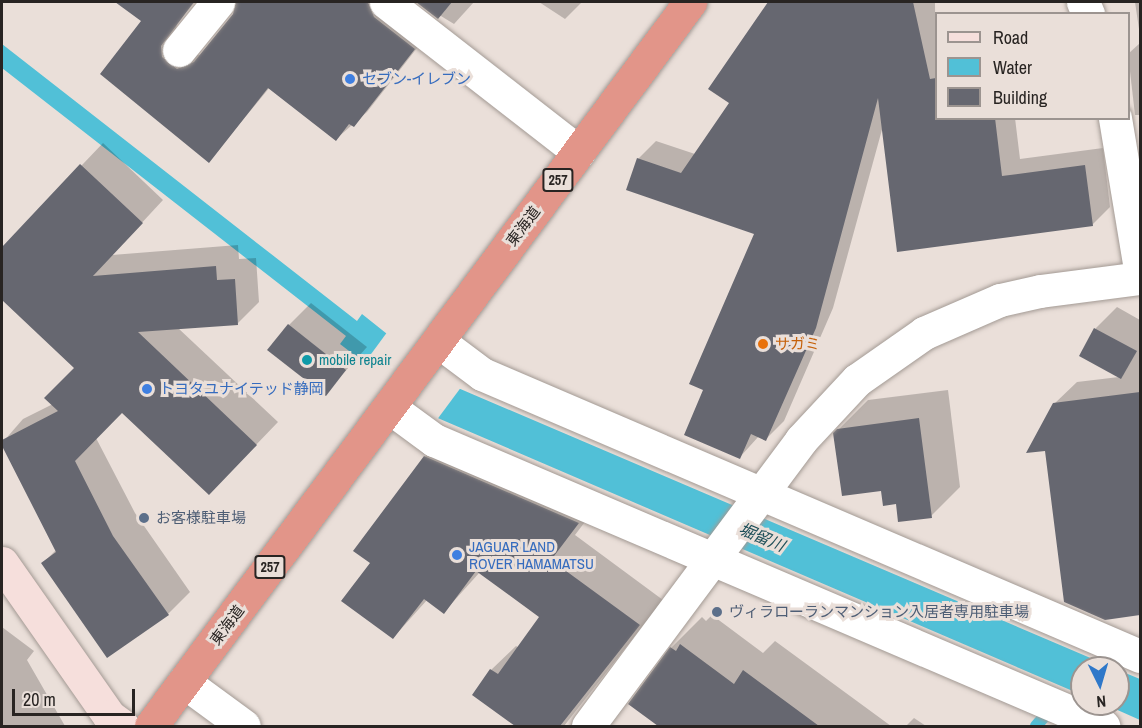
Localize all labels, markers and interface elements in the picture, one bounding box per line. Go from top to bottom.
legend [935,12,1130,120]
text: Road [993,25,1028,50]
text: Water [993,55,1032,80]
place label: セブン-イレブン [362,70,471,88]
marker: セブン-イレブン [343,72,357,86]
text: Building [993,85,1047,110]
road number: 257 [542,169,574,191]
street label: 東海道 [502,203,544,249]
place label: サガミ [775,335,820,353]
marker: サガミ [756,337,770,351]
place label: mobile repair [319,351,391,369]
marker: mobile repair [300,353,314,367]
place label: トヨタユナイテッド静岡 [159,380,324,398]
marker: トヨタユナイテッド静岡 [140,382,154,396]
place label: お客様駐車場 [156,509,246,527]
marker: お客様駐車場 [137,511,151,525]
water label: 堀留川 [736,519,788,555]
place label: JAGUAR LAND ROVER HAMAMATSU [469,537,594,572]
marker: JAGUAR LAND ROVER HAMAMATSU [450,548,464,562]
road number: 257 [254,556,286,578]
street label: 東海道 [206,602,248,648]
place label: ヴィラローランマンション入居者専用駐車場 [729,603,1029,621]
marker: ヴィラローランマンション入居者専用駐車場 [710,605,724,619]
north arrow [1070,656,1130,716]
scale bar [15,677,138,715]
text: 20 m [23,687,56,712]
text: N [1096,691,1107,713]

